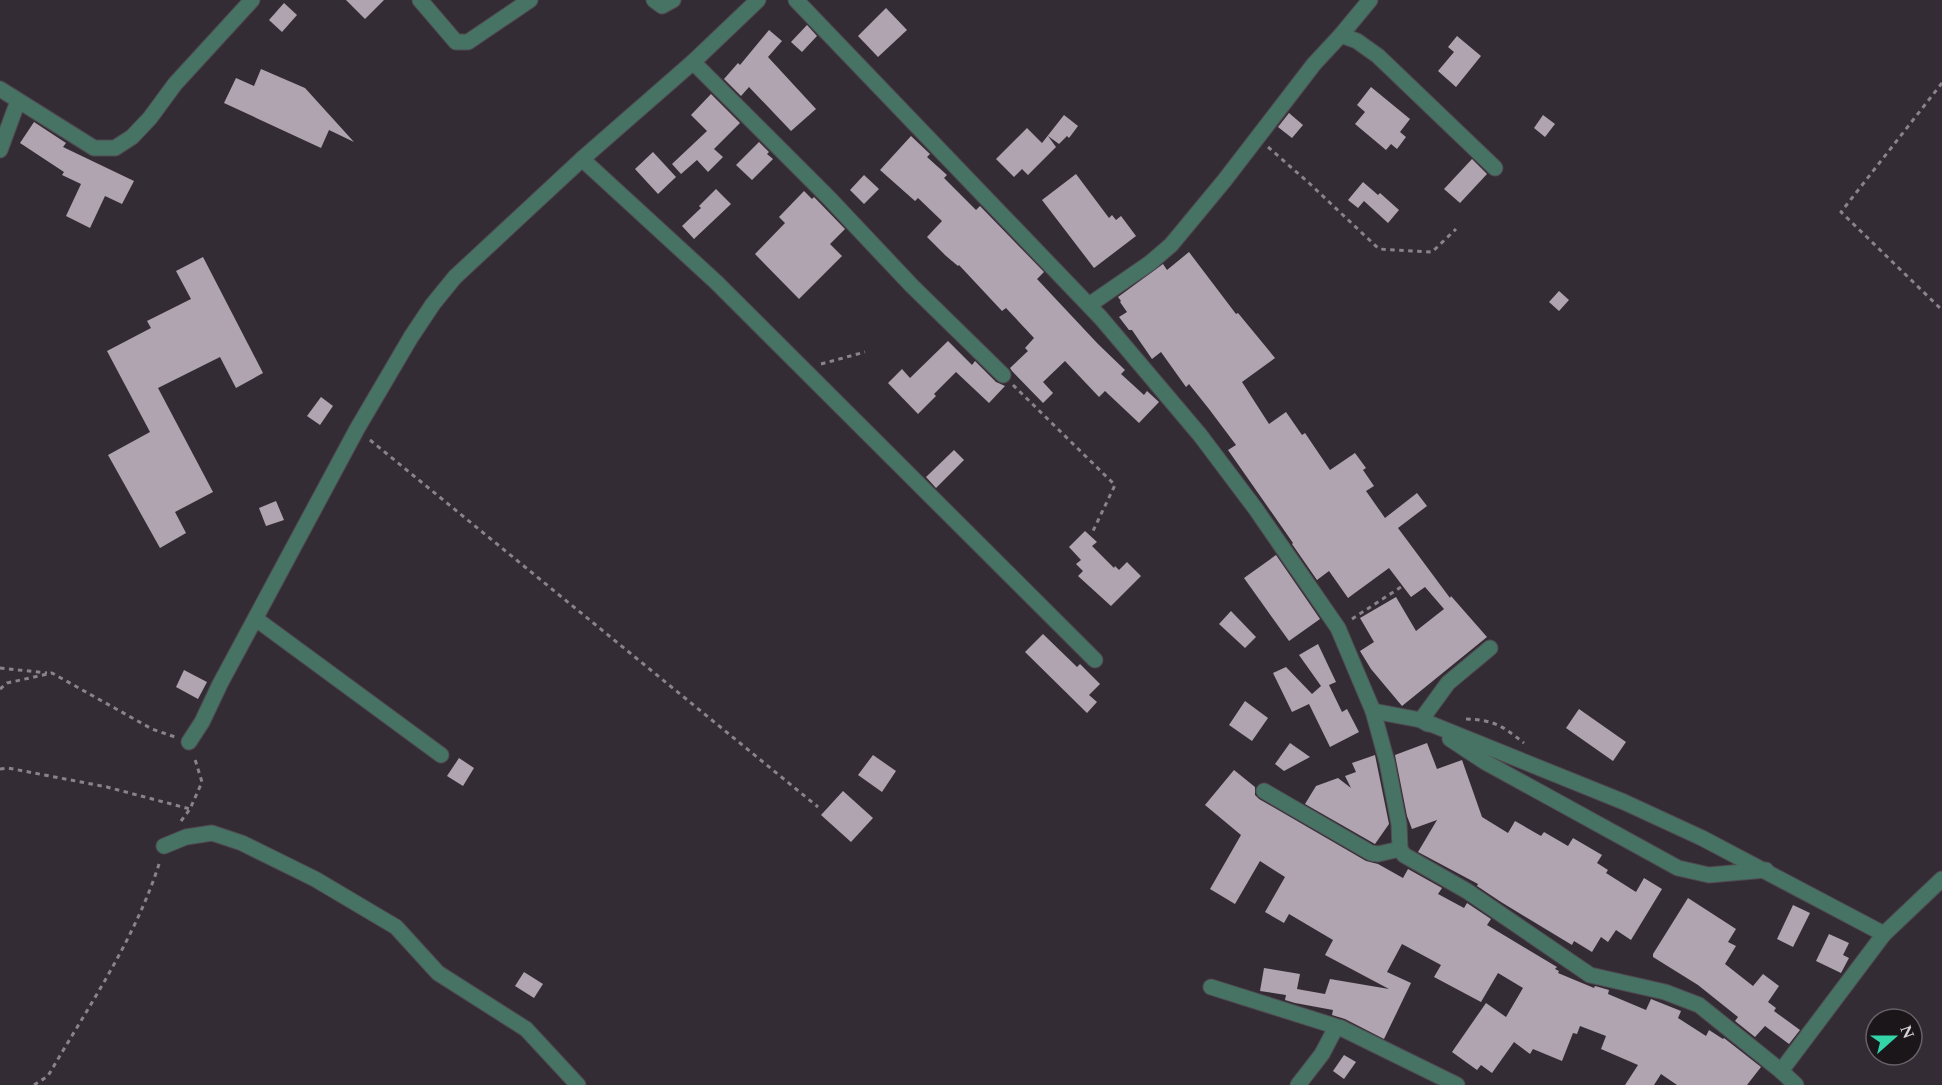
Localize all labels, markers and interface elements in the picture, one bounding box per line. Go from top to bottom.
north arrow [1864,1007,1924,1067]
text: N [1894,1022,1921,1042]

